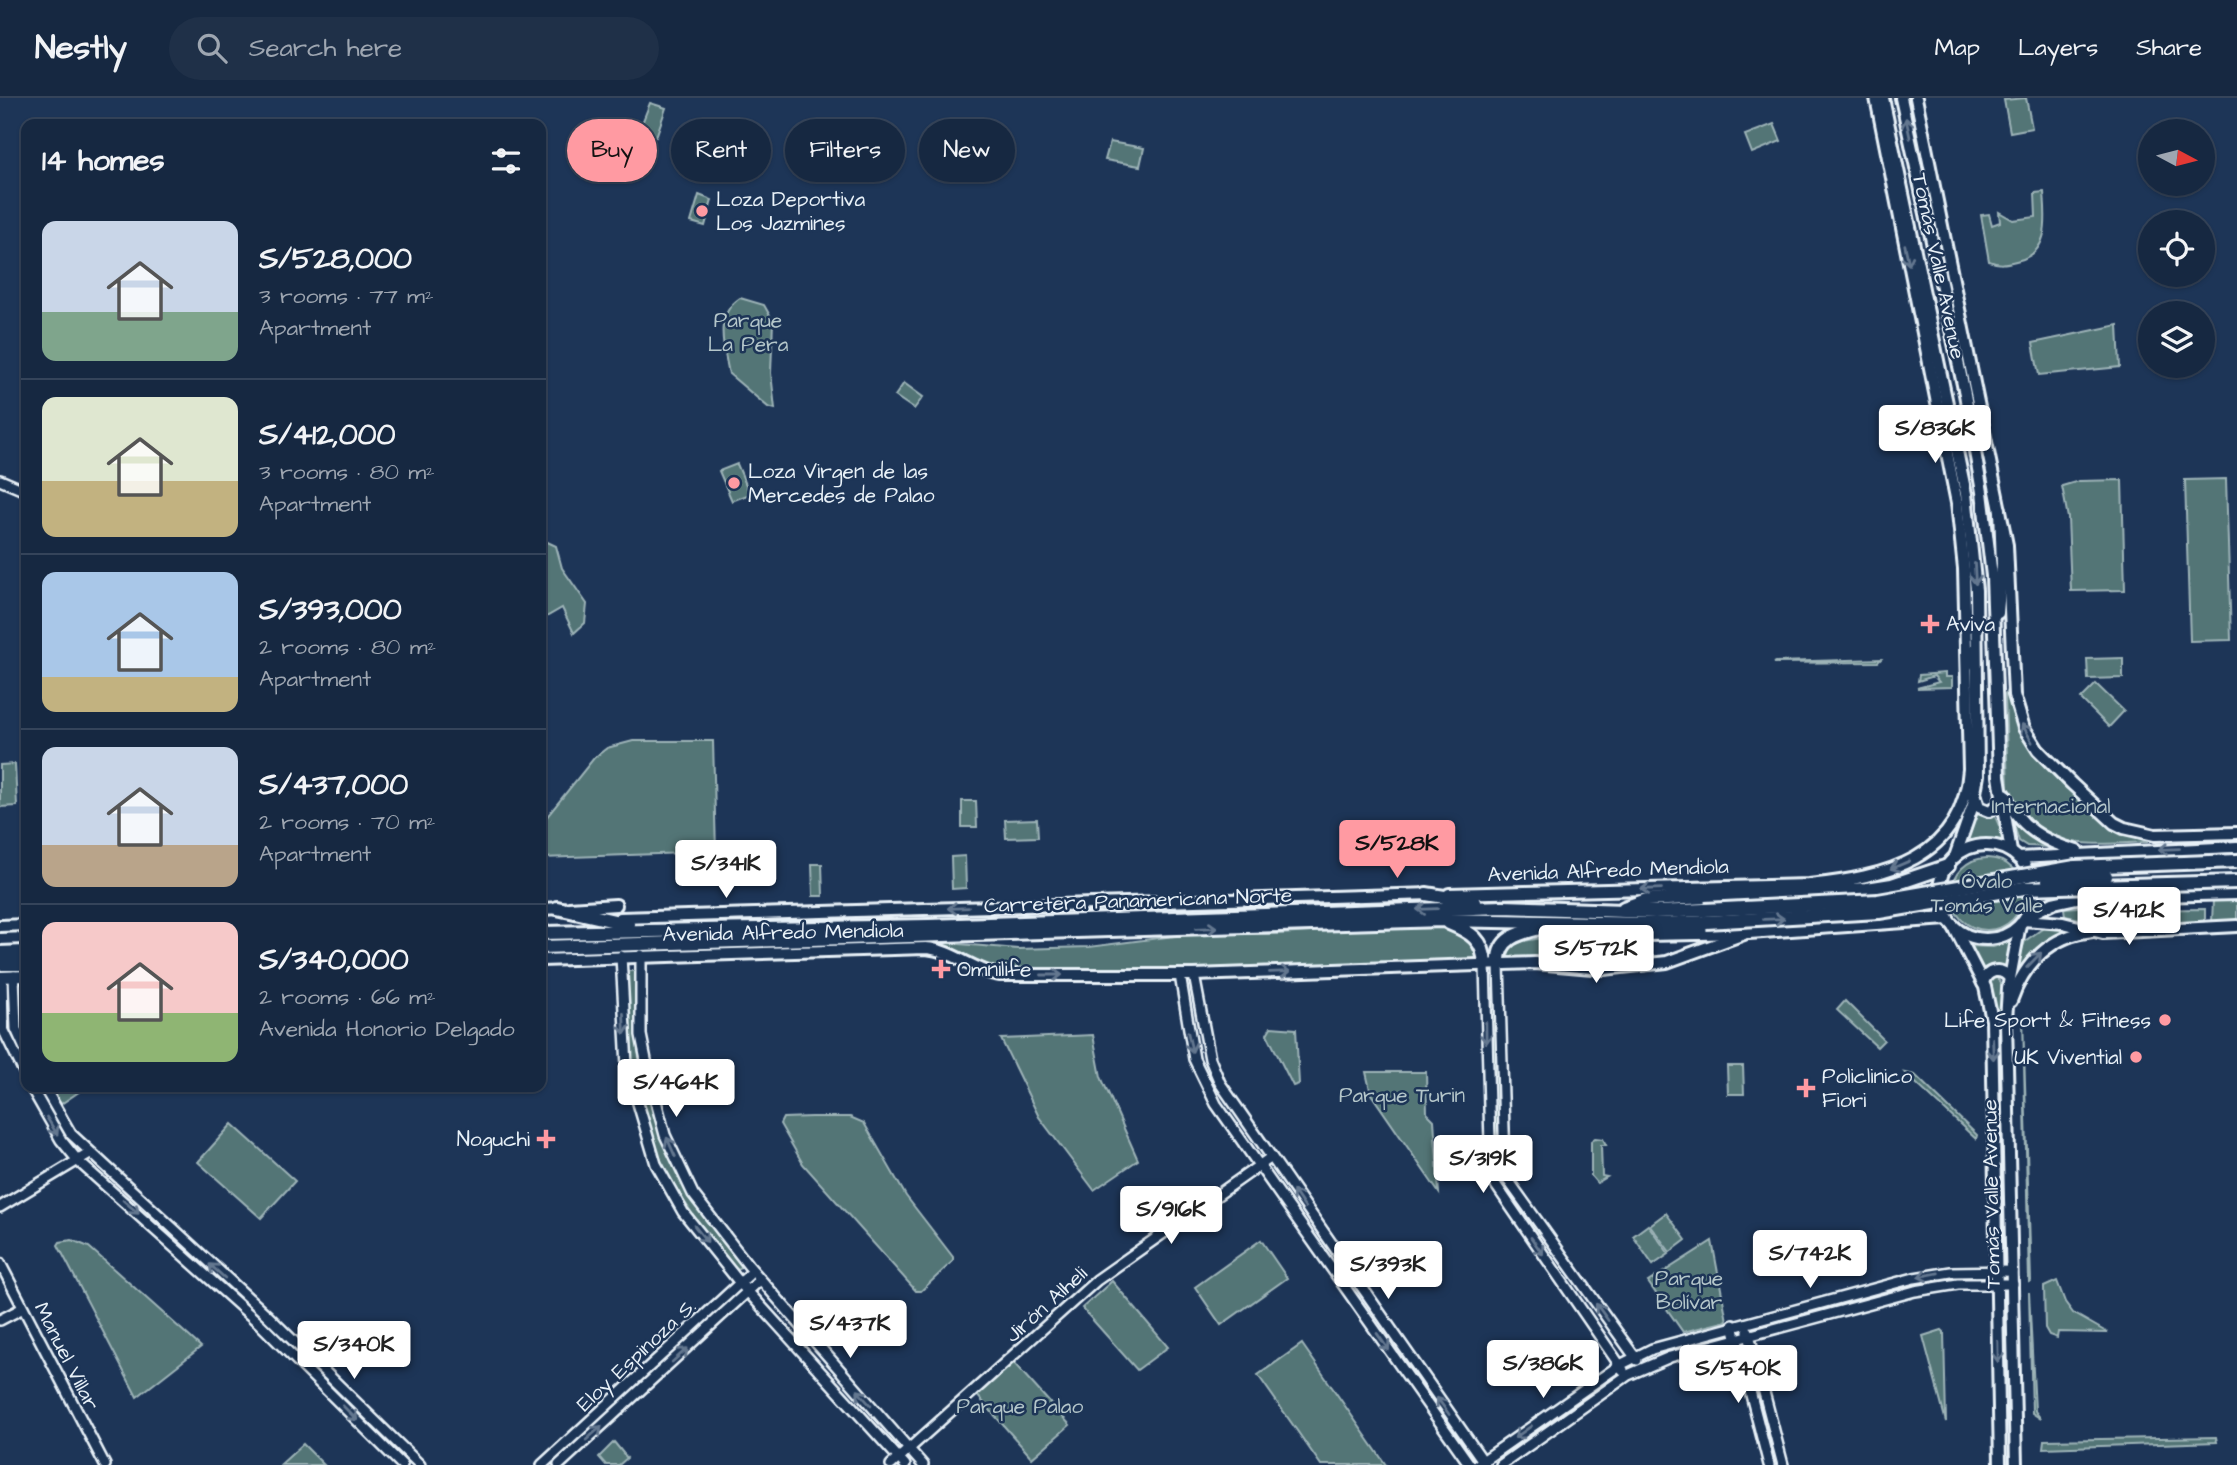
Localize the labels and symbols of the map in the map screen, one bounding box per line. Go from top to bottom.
one-way arrow [1901,117,1914,140]
north arrow [2138,119,2216,196]
street label: Tomás Valle Avenue [1905,170,1972,362]
place label: Loza Deportiva Los Jazmines [716,185,865,238]
marker: Loza Deportiva Los Jazmines [694,203,710,219]
one-way arrow [1900,243,1914,266]
park label: Parque La Pera [708,306,789,359]
pin: S/836K [1878,406,1992,465]
place label: Loza Virgen de las Mercedes de Palao [748,457,935,510]
marker: Loza Virgen de las Mercedes de Palao [726,475,742,491]
one-way arrow [1968,562,1981,585]
place label: Aviva [1946,610,1995,639]
marker: Aviva [1920,614,1940,634]
one-way arrow [2020,723,2034,744]
park label: Internacional [1991,792,2111,821]
pin: S/528K [1340,820,1454,880]
pin: S/341K [669,840,783,900]
one-way arrow [2158,843,2181,856]
street label: Avenida Alfredo Mendiola [1487,852,1729,889]
one-way arrow [1890,859,1911,872]
park label: Óvalo Tomás Valle [1931,867,2043,920]
street label: Carretera Panamericana Norte [983,881,1293,920]
one-way arrow [1640,883,1663,896]
pin: S/412K [2072,888,2186,947]
one-way arrow [947,901,970,915]
one-way arrow [1416,902,1439,916]
one-way arrow [1762,912,1785,925]
street label: Avenida Alfredo Mendiola [662,916,904,949]
one-way arrow [1195,922,1218,935]
pin: S/572K [1539,926,1653,985]
one-way arrow [2026,952,2043,969]
place label: Omnilife [957,955,1031,984]
marker: Omnilife [931,959,951,979]
one-way arrow [1268,965,1291,979]
one-way arrow [1041,968,1064,982]
place label: Life Sport & Fitness [1944,1006,2151,1036]
one-way arrow [618,1012,631,1035]
marker: Life Sport & Fitness [2157,1012,2173,1028]
one-way arrow [1479,1021,1493,1044]
one-way arrow [1184,1030,1197,1053]
one-way arrow [1986,1037,1999,1060]
place label: UK Vivential [2014,1043,2122,1072]
marker: UK Vivential [2128,1049,2144,1065]
pin: S/464K [619,1060,733,1119]
place label: Policlinico Fiori [1822,1062,1912,1115]
marker: Policlinico Fiori [1796,1078,1816,1098]
park label: Parque Turin [1339,1081,1465,1110]
street label: Tomás Valle Avenue [1975,1099,2008,1289]
one-way arrow [46,1116,60,1136]
place label: Noguchi [457,1125,530,1156]
marker: Noguchi [536,1129,556,1149]
pin: S/319K [1426,1136,1540,1195]
one-way arrow [664,1137,677,1158]
pin: S/916K [1114,1186,1228,1246]
one-way arrow [1291,1190,1306,1209]
one-way arrow [121,1199,139,1215]
one-way arrow [693,1225,708,1243]
pin: S/742K [1753,1230,1867,1290]
one-way arrow [1530,1236,1544,1255]
pin: S/393K [1331,1242,1445,1301]
street label: Jirón Alheli [999,1260,1094,1349]
one-way arrow [208,1263,226,1279]
park label: Parque Bolívar [1655,1264,1723,1317]
one-way arrow [1917,1269,1940,1283]
street label: Eloy Espinoza S. [570,1292,704,1420]
street label: Manuel Villar [27,1297,106,1416]
pin: S/437K [793,1300,907,1360]
one-way arrow [1595,1303,1610,1322]
pin: S/340K [297,1322,411,1381]
one-way arrow [1376,1332,1390,1351]
pin: S/386K [1486,1340,1600,1400]
one-way arrow [1991,1340,2005,1363]
one-way arrow [671,1346,688,1363]
pin: S/540K [1681,1346,1795,1405]
one-way arrow [856,1389,872,1407]
park label: Parque Palao [957,1392,1084,1421]
one-way arrow [1436,1397,1450,1416]
one-way arrow [341,1404,358,1421]
one-way arrow [1514,1424,1533,1439]
one-way arrow [585,1425,603,1441]

